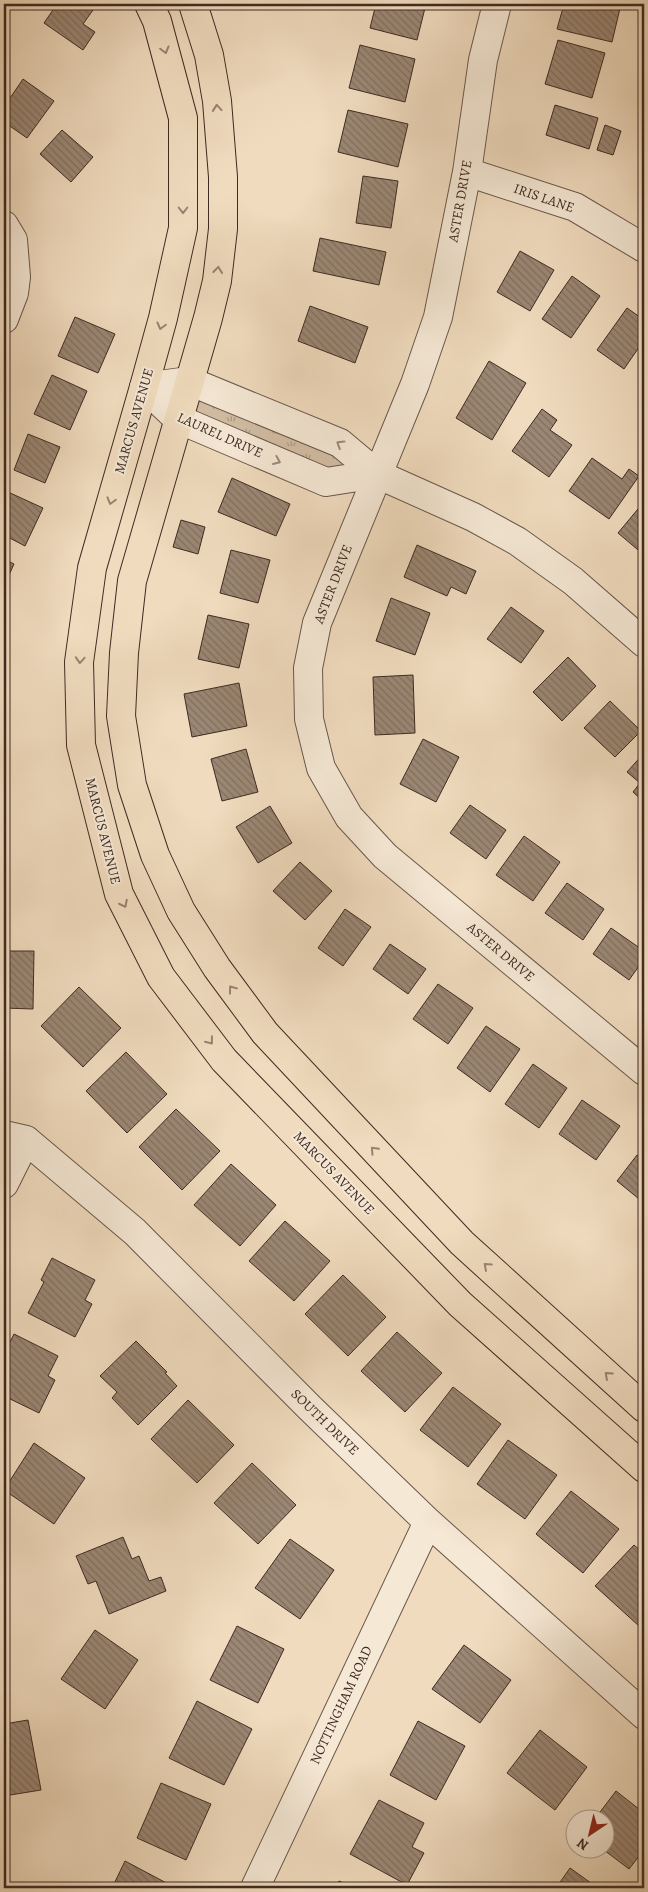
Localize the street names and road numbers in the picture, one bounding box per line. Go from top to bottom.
street label: ASTER DRIVE [443,158,477,245]
street label: IRIS LANE [511,179,577,217]
street label: MARCUS AVENUE [110,366,158,476]
street label: LAUREL DRIVE [174,408,266,462]
street label: ASTER DRIVE [309,542,357,627]
street label: MARCUS AVENUE [81,776,125,886]
street label: ASTER DRIVE [462,917,539,986]
street label: MARCUS AVENUE [289,1127,379,1219]
street label: SOUTH DRIVE [287,1385,363,1459]
street label: NOTTINGHAM ROAD [305,1643,377,1767]

